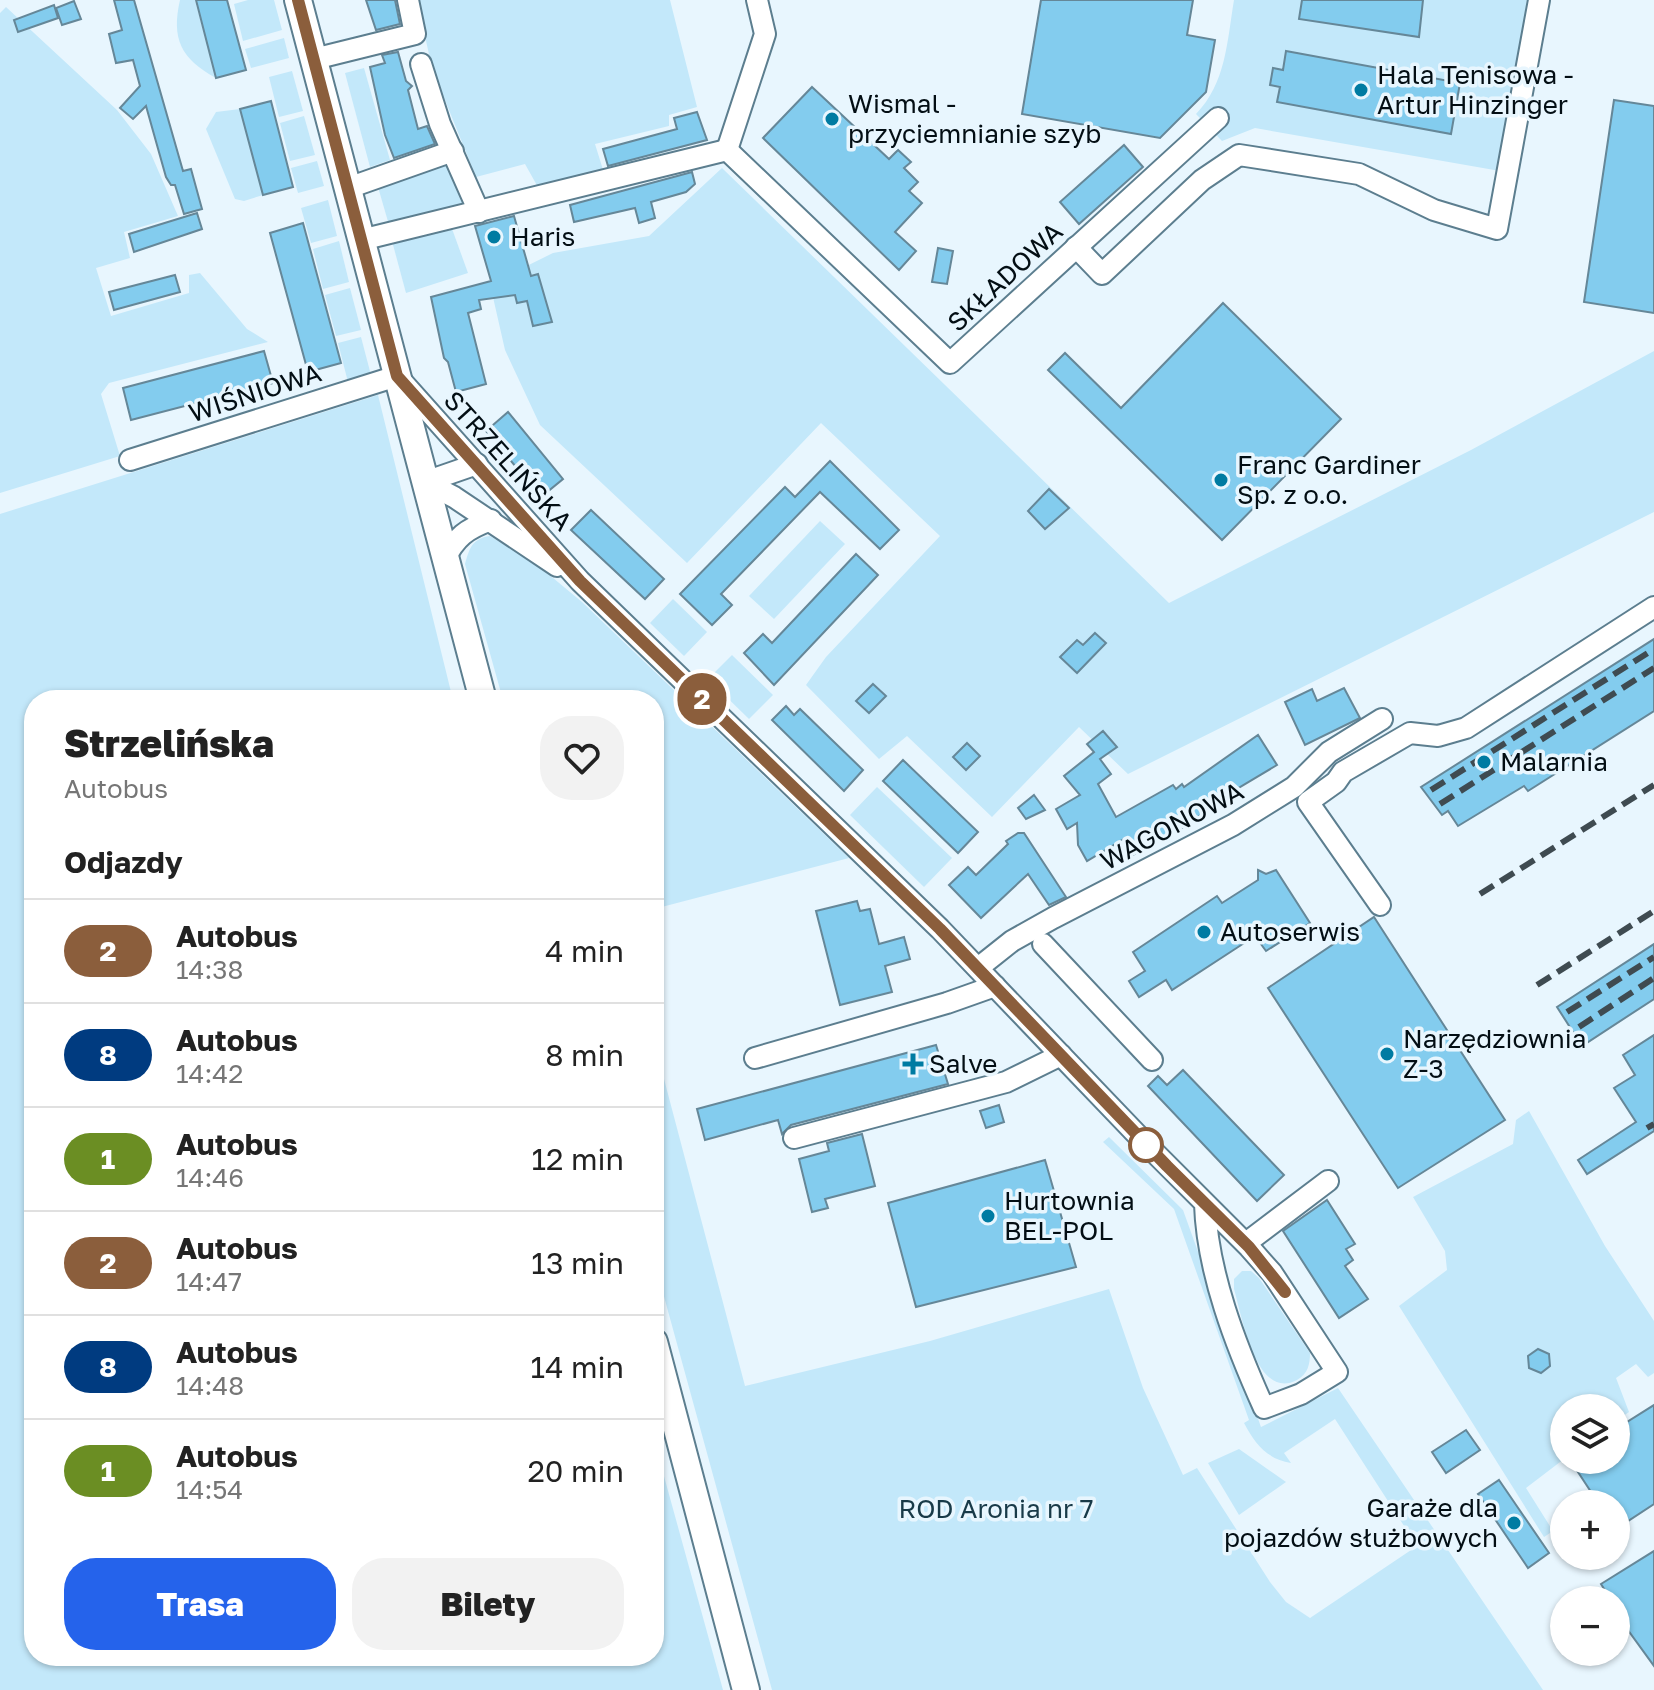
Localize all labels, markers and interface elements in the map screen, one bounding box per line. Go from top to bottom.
place label: Hala Tenisowa - Artur Hinzinger [1377,59,1574,120]
marker: Hala Tenisowa - Artur Hinzinger [1352,81,1370,99]
place label: Wismal - przyciemnianie szyb [848,88,1101,149]
marker: Wismal - przyciemnianie szyb [823,110,841,128]
street label: SKŁADOWA [941,216,1068,338]
place label: Haris [510,221,575,252]
marker: Haris [485,228,503,246]
street label: WIŚNIOWA [185,357,325,429]
street label: STRZELIŃSKA [438,385,579,537]
place label: Franc Gardiner Sp. z o.o. [1237,449,1421,510]
marker: Franc Gardiner Sp. z o.o. [1212,471,1230,489]
line badge: 2 [676,673,728,725]
text: 2 [693,682,711,715]
button: heart [540,716,624,800]
text: Strzelińska [64,720,274,765]
place label: Malarnia [1500,746,1608,777]
marker: Malarnia [1475,753,1493,771]
text: Autobus [64,773,168,804]
street label: WAGONOWA [1095,775,1249,876]
text: Odjazdy [64,844,183,880]
place label: Autoserwis [1220,916,1360,947]
text: Autobus [176,918,298,954]
marker: Autoserwis [1195,923,1213,941]
text: 4 min [545,933,624,969]
text: 2 [99,934,117,967]
text: 14:38 [176,954,243,985]
text: Autobus [176,1022,298,1058]
place label: Narzędziownia Z-3 [1403,1023,1586,1084]
text: 8 min [545,1037,624,1073]
text: 8 [99,1038,117,1071]
marker: Narzędziownia Z-3 [1378,1045,1396,1063]
place label: Salve [929,1048,997,1079]
marker: Salve [904,1055,922,1073]
text: 14:42 [176,1058,243,1089]
text: Autobus [176,1126,298,1162]
unlabelled marker [1129,1128,1163,1162]
text: 12 min [532,1141,624,1177]
text: 1 [101,1142,115,1175]
text: 14:46 [176,1162,244,1193]
place label: Hurtownia BEL-POL [1004,1185,1135,1246]
marker: Hurtownia BEL-POL [979,1207,997,1225]
text: Autobus [176,1230,298,1266]
text: 13 min [531,1245,624,1281]
text: 2 [99,1246,117,1279]
text: 14:47 [176,1266,242,1297]
text: Autobus [176,1334,298,1370]
text: 14 min [531,1349,624,1385]
text: 8 [99,1350,117,1383]
text: 14:48 [176,1370,244,1401]
map controls [1550,1394,1630,1666]
button: layers [1550,1394,1630,1474]
text: Autobus [176,1438,298,1474]
text: 20 min [527,1453,624,1489]
text: 1 [101,1454,115,1487]
text: 14:54 [176,1474,243,1505]
button: + [1550,1490,1630,1570]
place label: Garaże dla pojazdów służbowych [1224,1492,1498,1553]
park label: ROD Aronia nr 7 [898,1493,1094,1524]
marker: Garaże dla pojazdów służbowych [1505,1514,1523,1532]
button: Trasa [64,1558,336,1650]
button: Bilety [352,1558,624,1650]
button: − [1550,1586,1630,1666]

